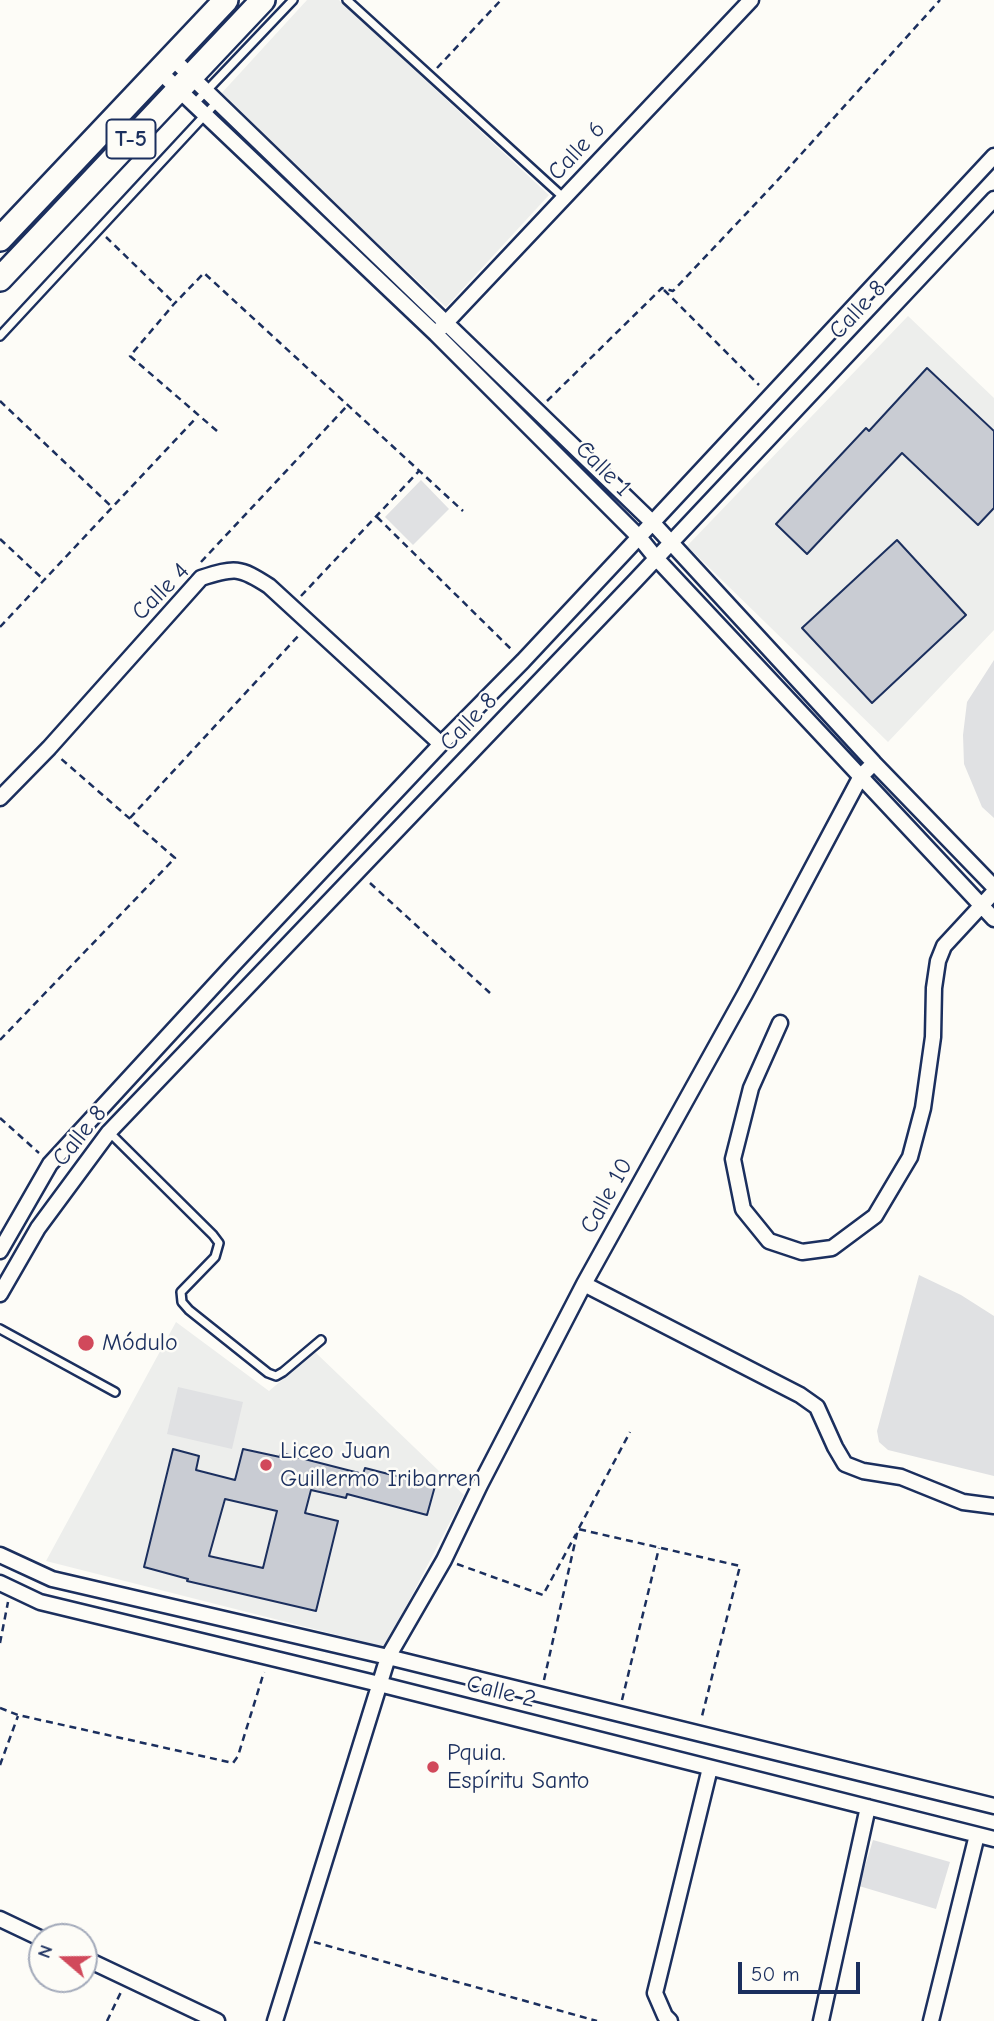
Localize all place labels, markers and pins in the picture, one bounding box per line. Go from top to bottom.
place label: Módulo [102,1329,178,1357]
marker: Módulo [76,1333,96,1353]
place label: Liceo Juan Guillermo Iribarren [280,1437,481,1493]
marker: Liceo Juan Guillermo Iribarren [258,1457,274,1473]
place label: Pquia. Espíritu Santo [447,1739,590,1795]
marker: Pquia. Espíritu Santo [425,1759,441,1775]

